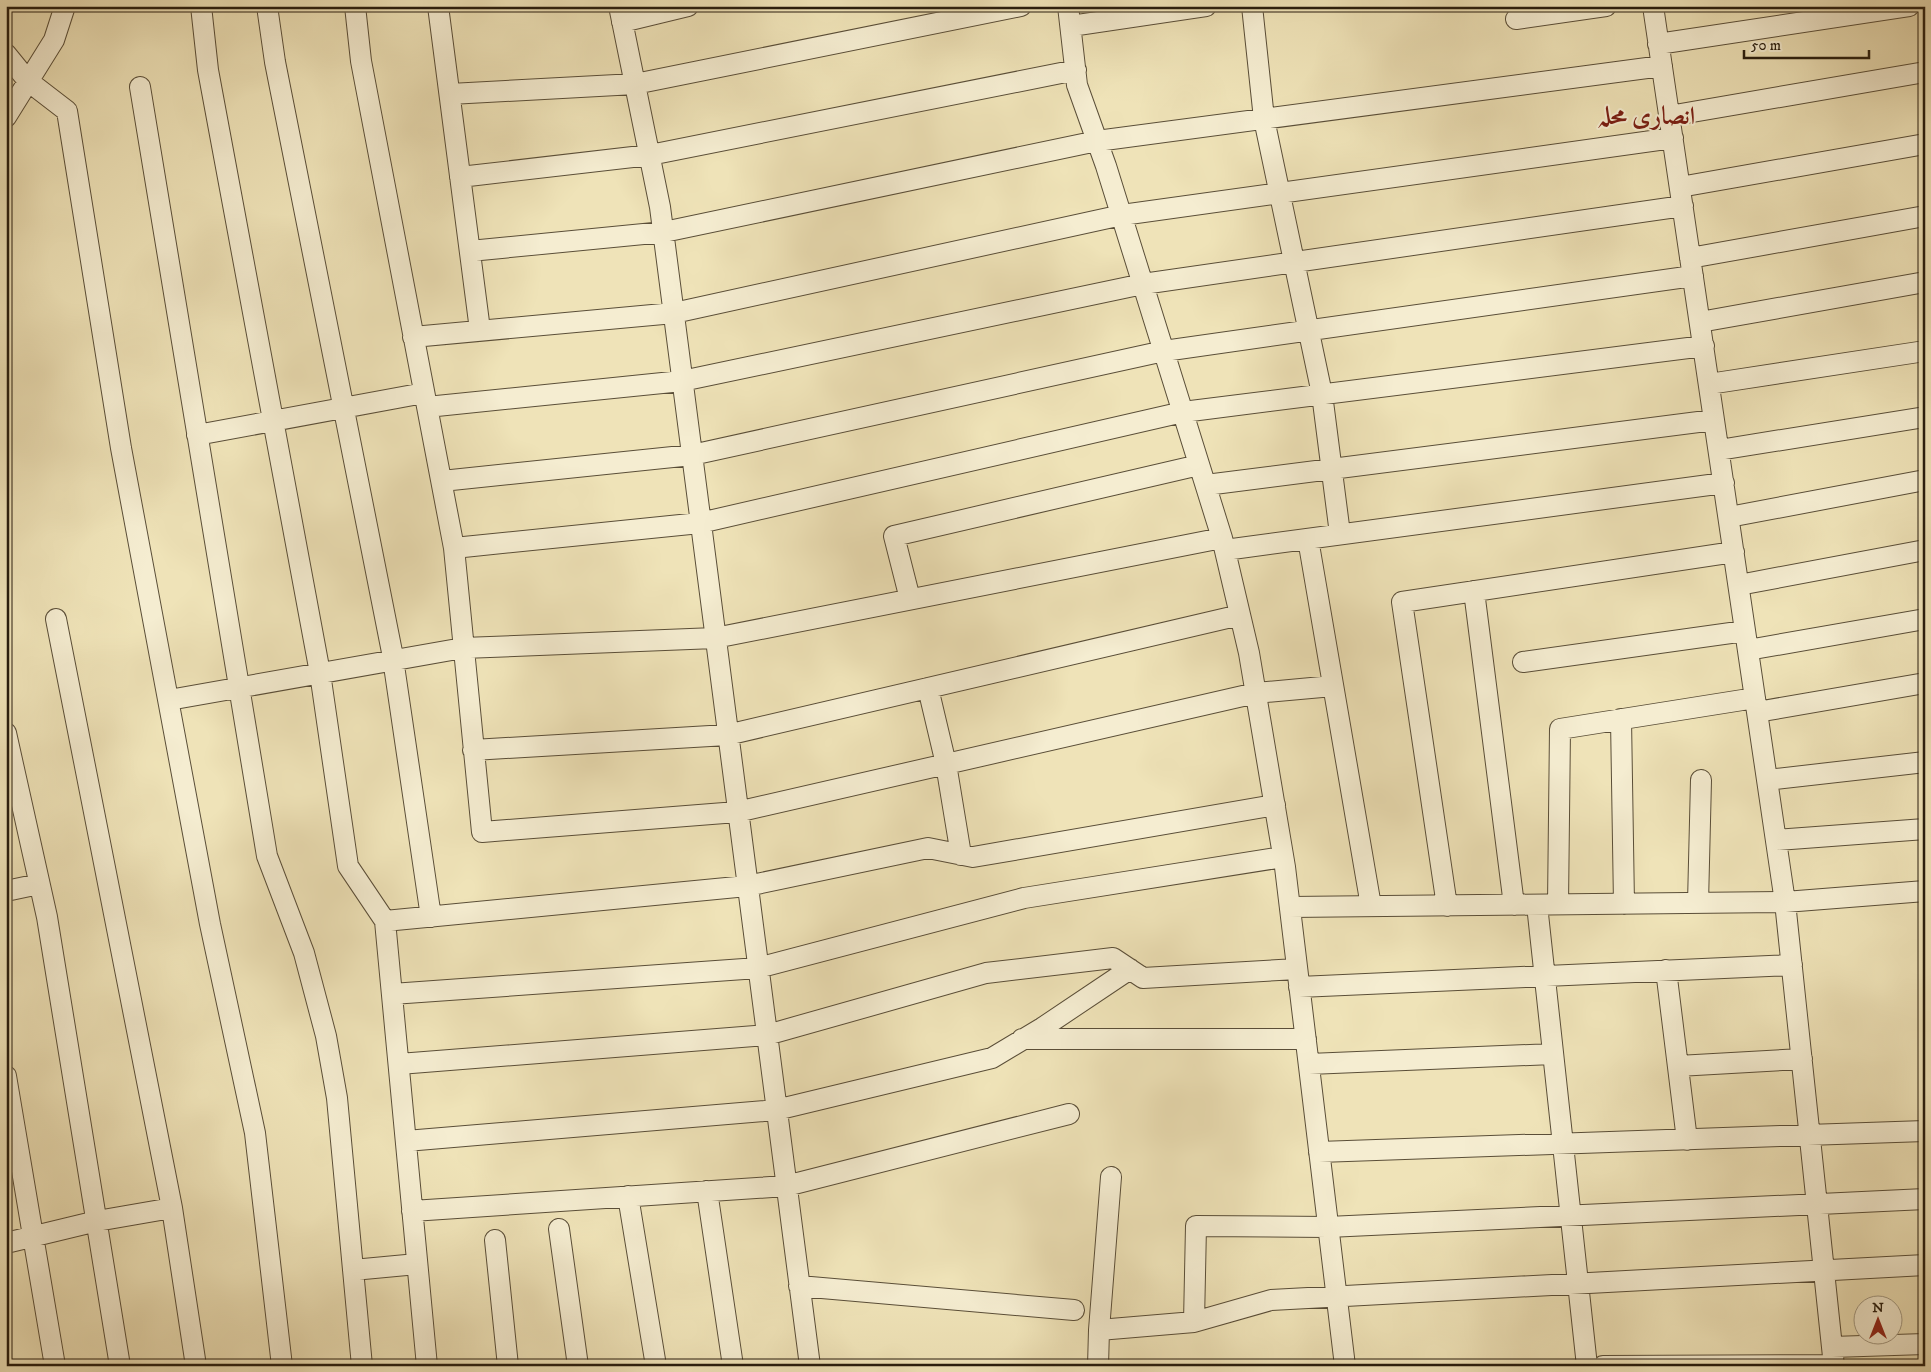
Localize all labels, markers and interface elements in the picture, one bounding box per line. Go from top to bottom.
scale bar [1744,28,1868,60]
text: 50 m [1751,36,1781,55]
district label: انصاری محلہ [1597,101,1695,132]
north arrow [1854,1294,1904,1344]
text: N [1872,1299,1884,1317]

